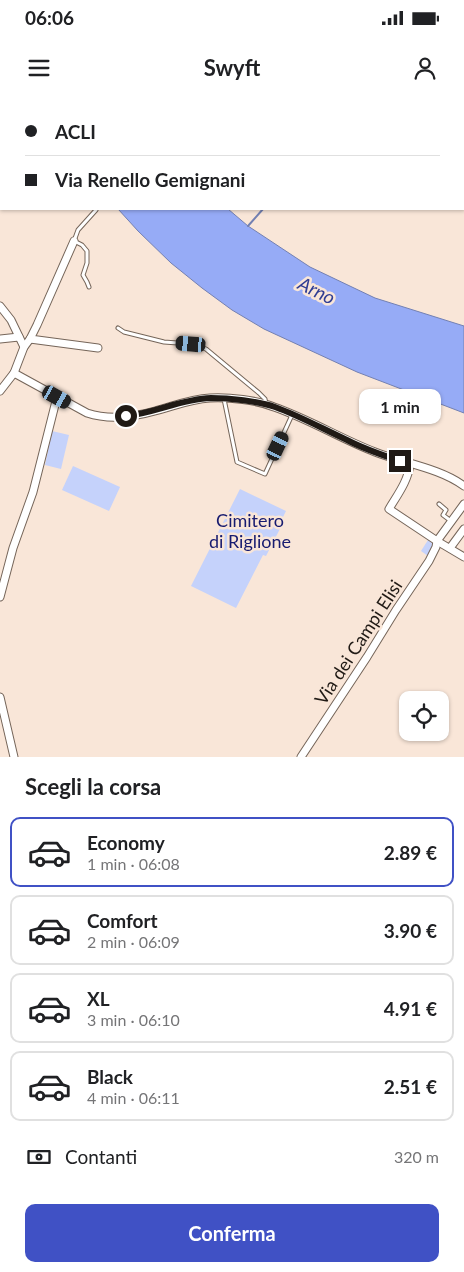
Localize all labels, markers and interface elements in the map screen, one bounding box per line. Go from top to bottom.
text: 06:06 [25,6,74,29]
icon: menu [25,54,53,82]
text: Swyft [204,54,260,81]
icon: person [411,54,439,82]
text: ACLI [55,120,96,143]
text: Via Renello Gemignani [55,168,245,191]
water label: Arno [294,271,339,309]
car [175,335,206,353]
car [40,383,73,411]
callout: 1 min [359,388,441,424]
text: 1 min [380,397,420,416]
route start [115,405,137,427]
car [264,429,291,463]
route end [389,450,411,472]
park label: Cimitero di Riglione [209,509,291,552]
street label: Via dei Campi Elisi [309,575,407,709]
map controls [399,691,449,741]
button: locate [399,691,449,741]
text: Scegli la corsa [25,773,161,800]
icon: car [27,830,72,875]
text: Economy [87,831,165,854]
text: 2.89 € [384,841,437,864]
text: 1 min · 06:08 [87,854,180,873]
icon: car [27,908,72,953]
text: Comfort [87,909,158,932]
text: 3.90 € [384,919,437,942]
text: 2 min · 06:09 [87,932,180,951]
icon: car [27,986,72,1031]
text: XL [87,987,110,1010]
text: 4.91 € [384,997,437,1020]
text: 3 min · 06:10 [87,1010,180,1029]
icon: car [27,1064,72,1109]
text: Black [87,1065,133,1088]
text: 2.51 € [384,1075,437,1098]
text: 4 min · 06:11 [87,1088,180,1107]
icon: cash [25,1143,53,1171]
text: Contanti [65,1145,137,1168]
text: 320 m [394,1147,439,1166]
button: Conferma [25,1204,439,1262]

